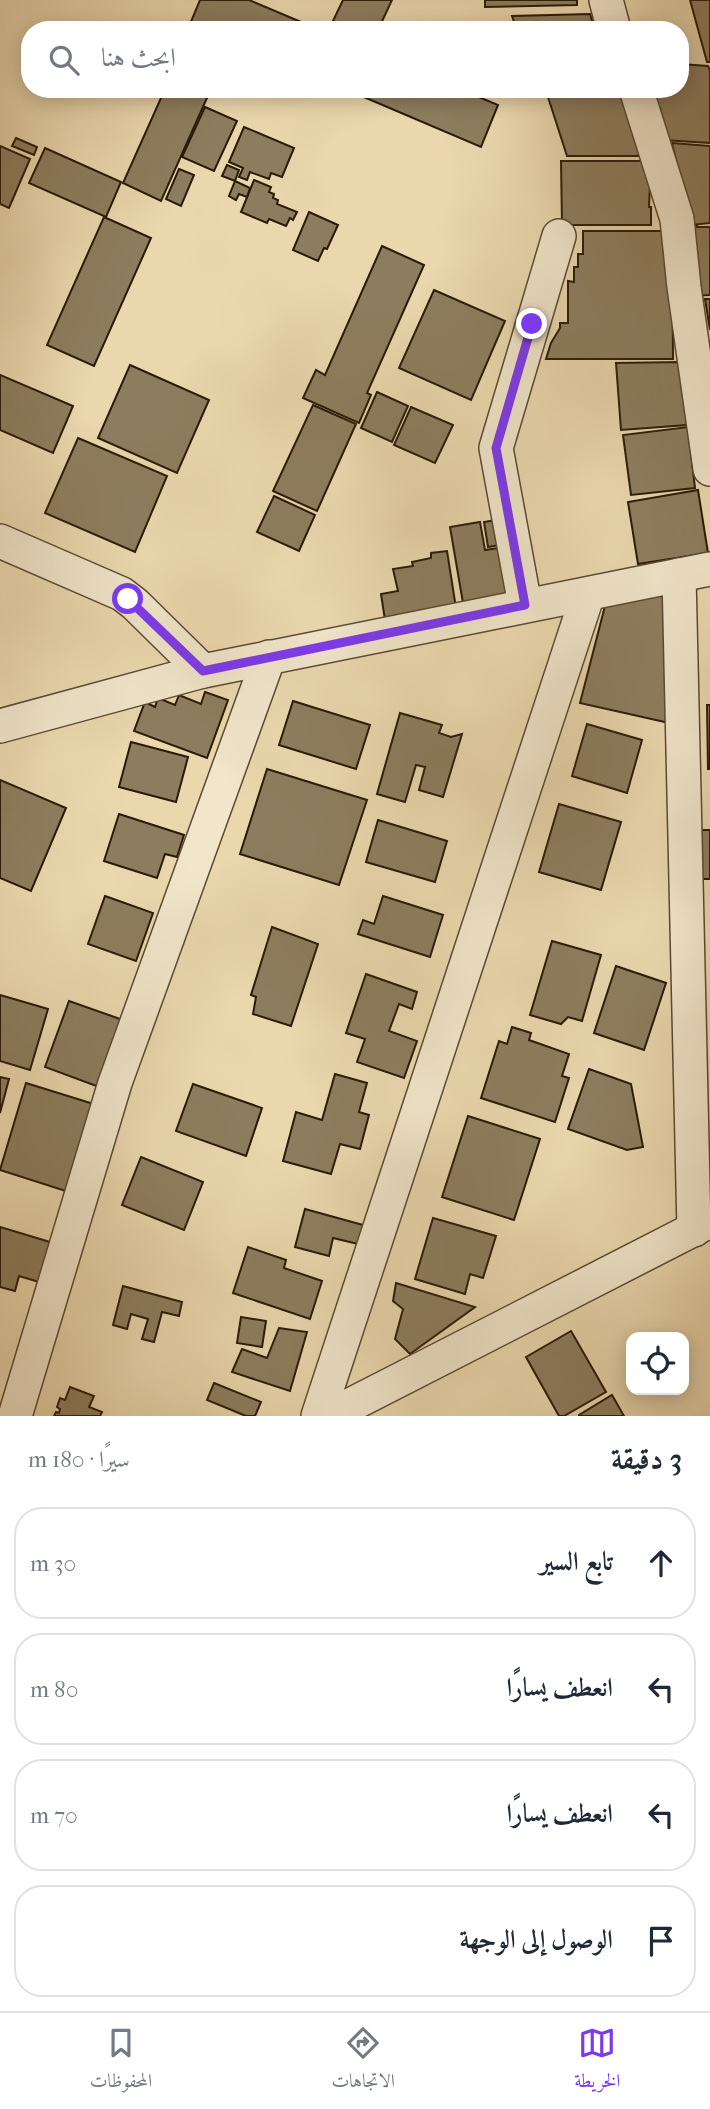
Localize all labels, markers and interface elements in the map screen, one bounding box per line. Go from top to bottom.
search box [21,21,689,98]
icon: search [45,41,83,79]
text: ابحث هنا [101,42,176,73]
route end [516,308,547,339]
route start [112,583,143,614]
map controls [626,1332,689,1395]
button: locate [626,1332,689,1395]
text: 3 دقيقة [611,1442,682,1477]
text: سيرًا · 180 m [28,1446,130,1473]
icon: ahead [642,1544,680,1582]
text: تابع السير [540,1546,613,1577]
text: 30 m [30,1550,76,1577]
icon: left [642,1670,680,1708]
text: انعطف يسارًا [506,1672,613,1703]
text: 80 m [30,1676,78,1703]
icon: left [642,1796,680,1834]
text: انعطف يسارًا [506,1798,613,1829]
text: 70 m [30,1802,78,1829]
icon: arrive [642,1922,680,1960]
text: الوصول إلى الوجهة [459,1924,613,1955]
tab: المحفوظات [90,2024,152,2099]
tab: الاتجاهات [331,2024,395,2099]
tab: الخريطة [574,2024,620,2099]

